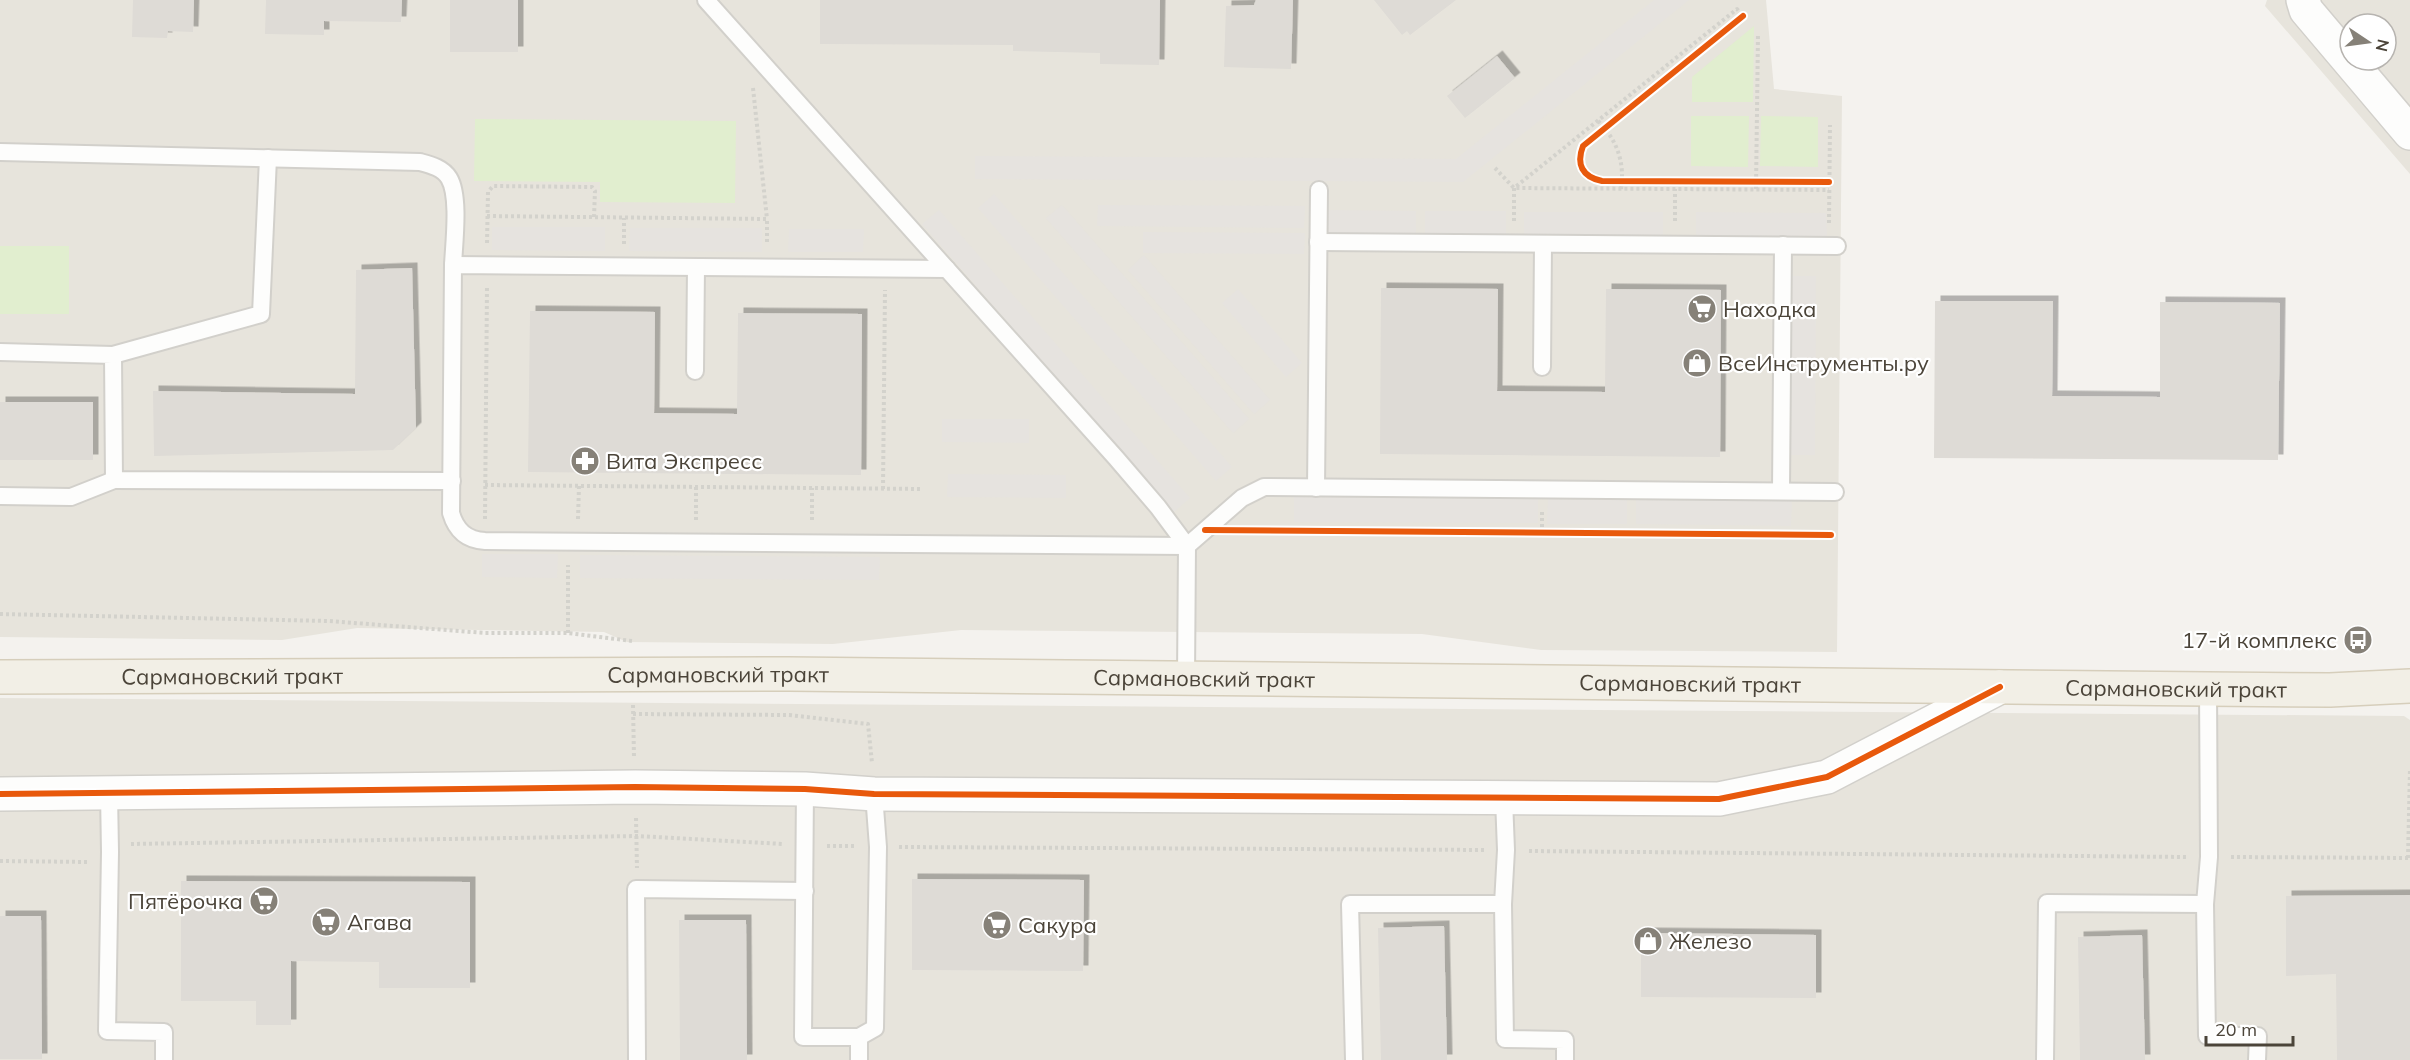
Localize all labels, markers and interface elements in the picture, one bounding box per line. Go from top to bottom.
north arrow [2338,12,2398,72]
text: N [2372,37,2394,54]
supermarket icon: Находка [1686,293,1718,325]
place label: Находка [1723,295,1816,323]
shop icon: ВсеИнструменты.ру [1681,347,1713,379]
place label: ВсеИнструменты.ру [1718,349,1929,377]
pharmacy icon: Вита Экспресс [569,445,601,477]
place label: Вита Экспресс [606,447,762,475]
bus stop icon: 17-й комплекс [2342,624,2374,656]
place label: 17-й комплекс [2182,626,2337,654]
street label: Сармановский тракт [607,660,829,689]
street label: Сармановский тракт [121,662,343,691]
street label: Сармановский тракт [1093,663,1315,694]
street label: Сармановский тракт [1579,668,1801,699]
street label: Сармановский тракт [2065,673,2287,704]
supermarket icon: Пятёрочка [248,885,280,917]
place label: Пятёрочка [128,887,243,915]
supermarket icon: Агава [310,906,342,938]
place label: Агава [347,908,412,936]
supermarket icon: Сакура [981,909,1013,941]
place label: Сакура [1018,911,1097,939]
shop icon: Железо [1632,925,1664,957]
place label: Железо [1669,927,1752,955]
scale bar [2206,1009,2293,1047]
text: 20 m [2215,1018,2257,1041]

